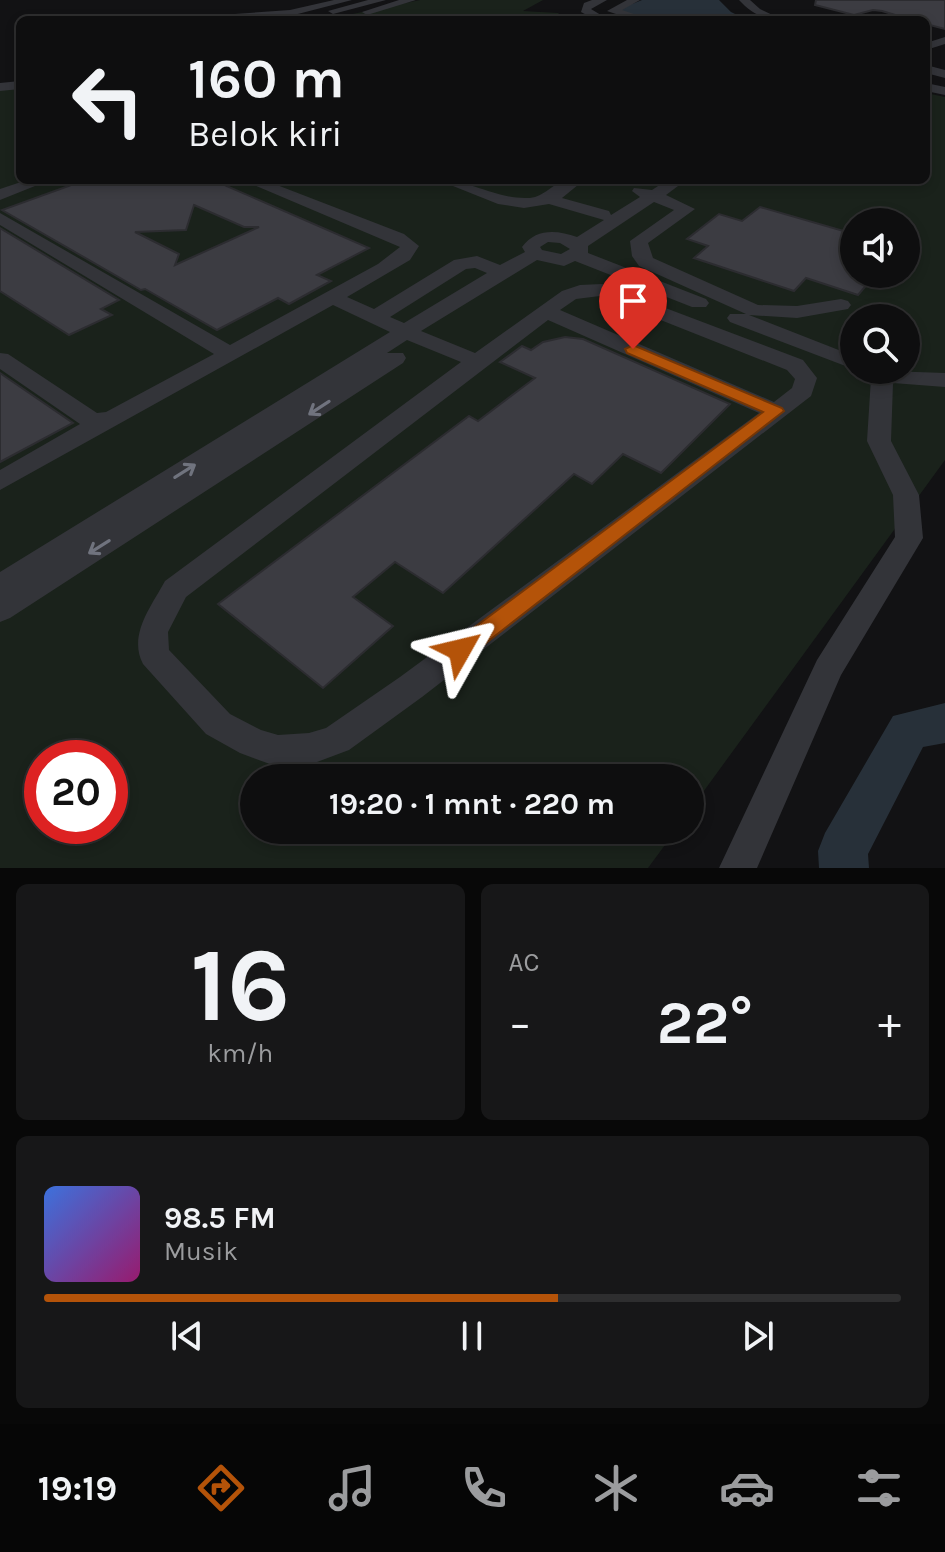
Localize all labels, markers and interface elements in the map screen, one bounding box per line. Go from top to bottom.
text: 160 m [188,46,345,111]
icon: left [56,48,160,152]
text: Belok kiri [188,113,342,155]
map controls [840,208,920,384]
button: sound [840,208,920,288]
pin [599,267,667,349]
icon: arrive [611,279,655,323]
button: search [840,304,920,384]
one-way arrow [308,401,331,417]
one-way arrow [173,462,196,478]
one-way arrow [88,539,111,555]
position arrow [418,608,502,692]
speed limit sign: 20 [24,740,128,844]
text: 19:20 · 1 mnt · 220 m [329,786,615,822]
text: 16 [190,925,290,1046]
text: AC [509,947,539,978]
text: 22° [657,988,753,1058]
text: − [509,998,532,1049]
text: + [878,998,901,1049]
text: km/h [207,1038,273,1069]
text: 98.5 FM [164,1200,276,1236]
text: Musik [164,1236,238,1267]
icon: previous [165,1314,209,1358]
icon: pause [450,1314,494,1358]
icon: next [736,1314,780,1358]
icon: directions [193,1460,249,1516]
icon: music [324,1460,380,1516]
icon: phone [456,1460,512,1516]
icon: climate [588,1460,644,1516]
icon: car [719,1460,775,1516]
icon: filters [851,1460,907,1516]
text: 19:19 [38,1467,117,1509]

